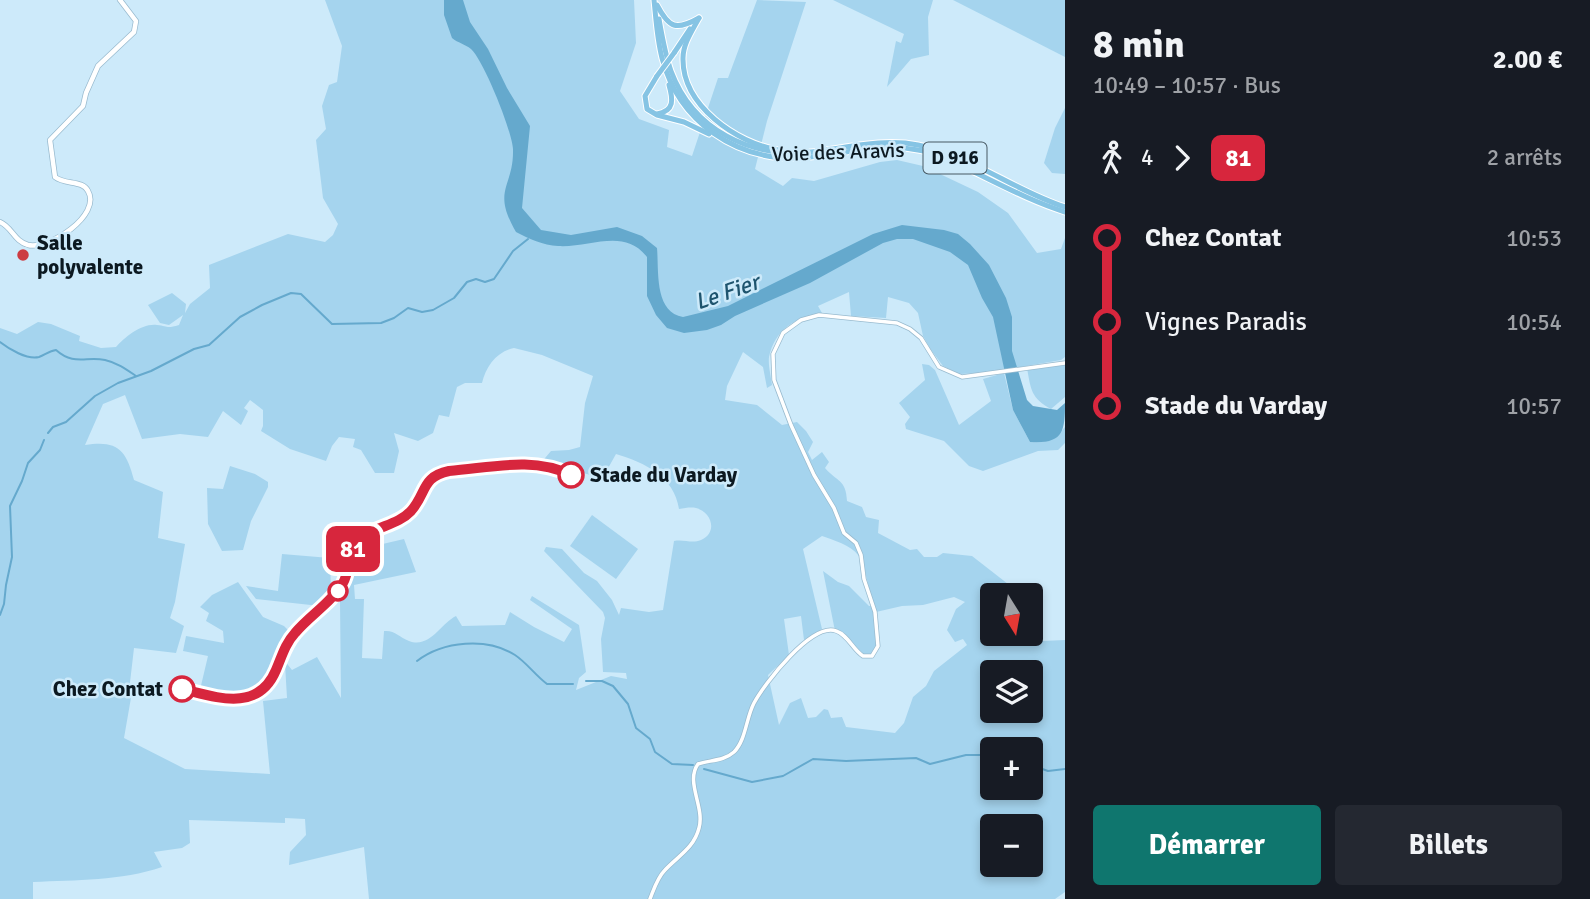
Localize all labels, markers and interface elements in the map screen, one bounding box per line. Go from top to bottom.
text: 8 min [1093,21,1185,68]
text: 2.00 € [1493,44,1562,76]
text: 10:49 – 10:57 · Bus [1093,71,1281,100]
street label: Voie des Aravis [771,137,905,167]
icon: walk [1093,139,1131,177]
icon: forward [1163,139,1201,177]
road number: D 916 [923,142,986,174]
text: 4 [1141,143,1153,172]
text: 81 [1225,143,1251,173]
text: 2 arrêts [1487,143,1562,172]
text: Chez Contat [1145,222,1281,254]
text: 10:53 [1506,224,1562,253]
place label: Salle polyvalente [37,230,143,280]
marker: Salle polyvalente [15,247,31,263]
water label: Le Fier [691,266,766,316]
text: Vignes Paradis [1145,306,1307,338]
text: 10:54 [1506,308,1562,337]
text: Stade du Varday [1145,390,1327,422]
text: 10:57 [1506,392,1562,421]
marker: Stade du Varday [558,462,584,488]
place label: Stade du Varday [590,462,738,488]
line badge: 81 [322,526,384,572]
text: 81 [340,534,366,564]
unlabelled marker [328,581,348,601]
north arrow [980,583,1043,646]
map controls [980,583,1043,877]
button: layers [980,660,1043,723]
place label: Chez Contat [53,676,163,702]
marker: Chez Contat [169,676,195,702]
button: + [980,737,1043,800]
button: Démarrer [1093,805,1321,885]
button: Billets [1335,805,1562,885]
button: − [980,814,1043,877]

